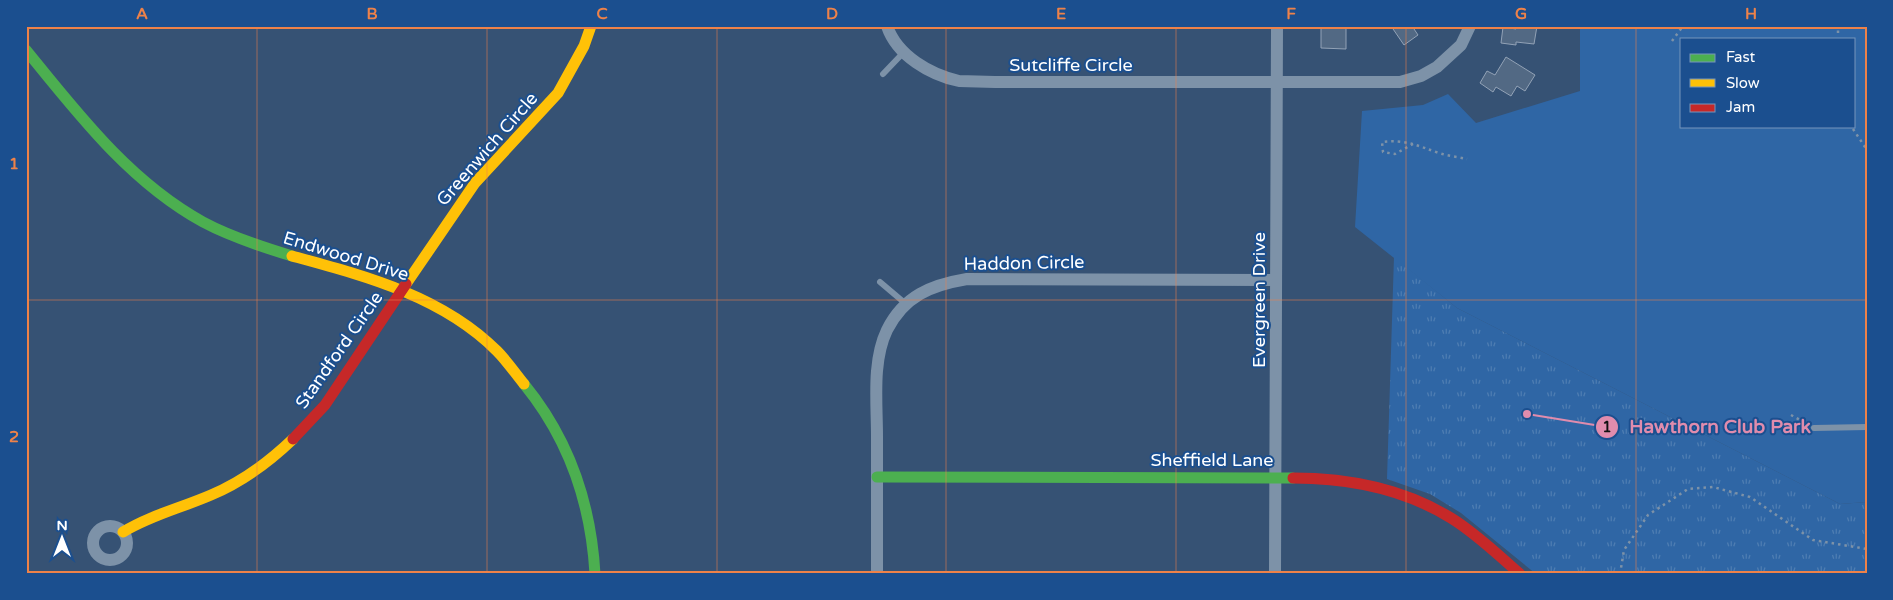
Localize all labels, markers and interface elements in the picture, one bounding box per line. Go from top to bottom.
text: A [136,4,148,24]
text: B [366,4,378,24]
text: C [596,4,608,24]
text: D [826,4,838,24]
text: E [1056,4,1066,24]
text: F [1286,4,1296,24]
text: G [1515,4,1527,24]
text: H [1745,4,1757,24]
legend [1680,38,1856,128]
text: Fast [1726,48,1756,66]
street label: Sutcliffe Circle [1009,54,1133,76]
text: Slow [1726,74,1760,92]
street label: Greenwich Circle [432,88,542,210]
text: Jam [1726,98,1755,116]
text: 1 [9,154,19,174]
street label: Endwood Drive [281,226,411,286]
street label: Evergreen Drive [1248,232,1270,368]
street label: Haddon Circle [963,251,1085,275]
street label: Standford Circle [290,287,388,413]
callout: Hawthorn Club Park [1594,410,1821,444]
text: Hawthorn Club Park [1629,416,1811,438]
text: 1 [1602,418,1612,436]
text: 2 [9,427,19,447]
street label: Sheffield Lane [1151,449,1274,471]
north arrow [38,512,88,562]
text: N [56,517,68,534]

